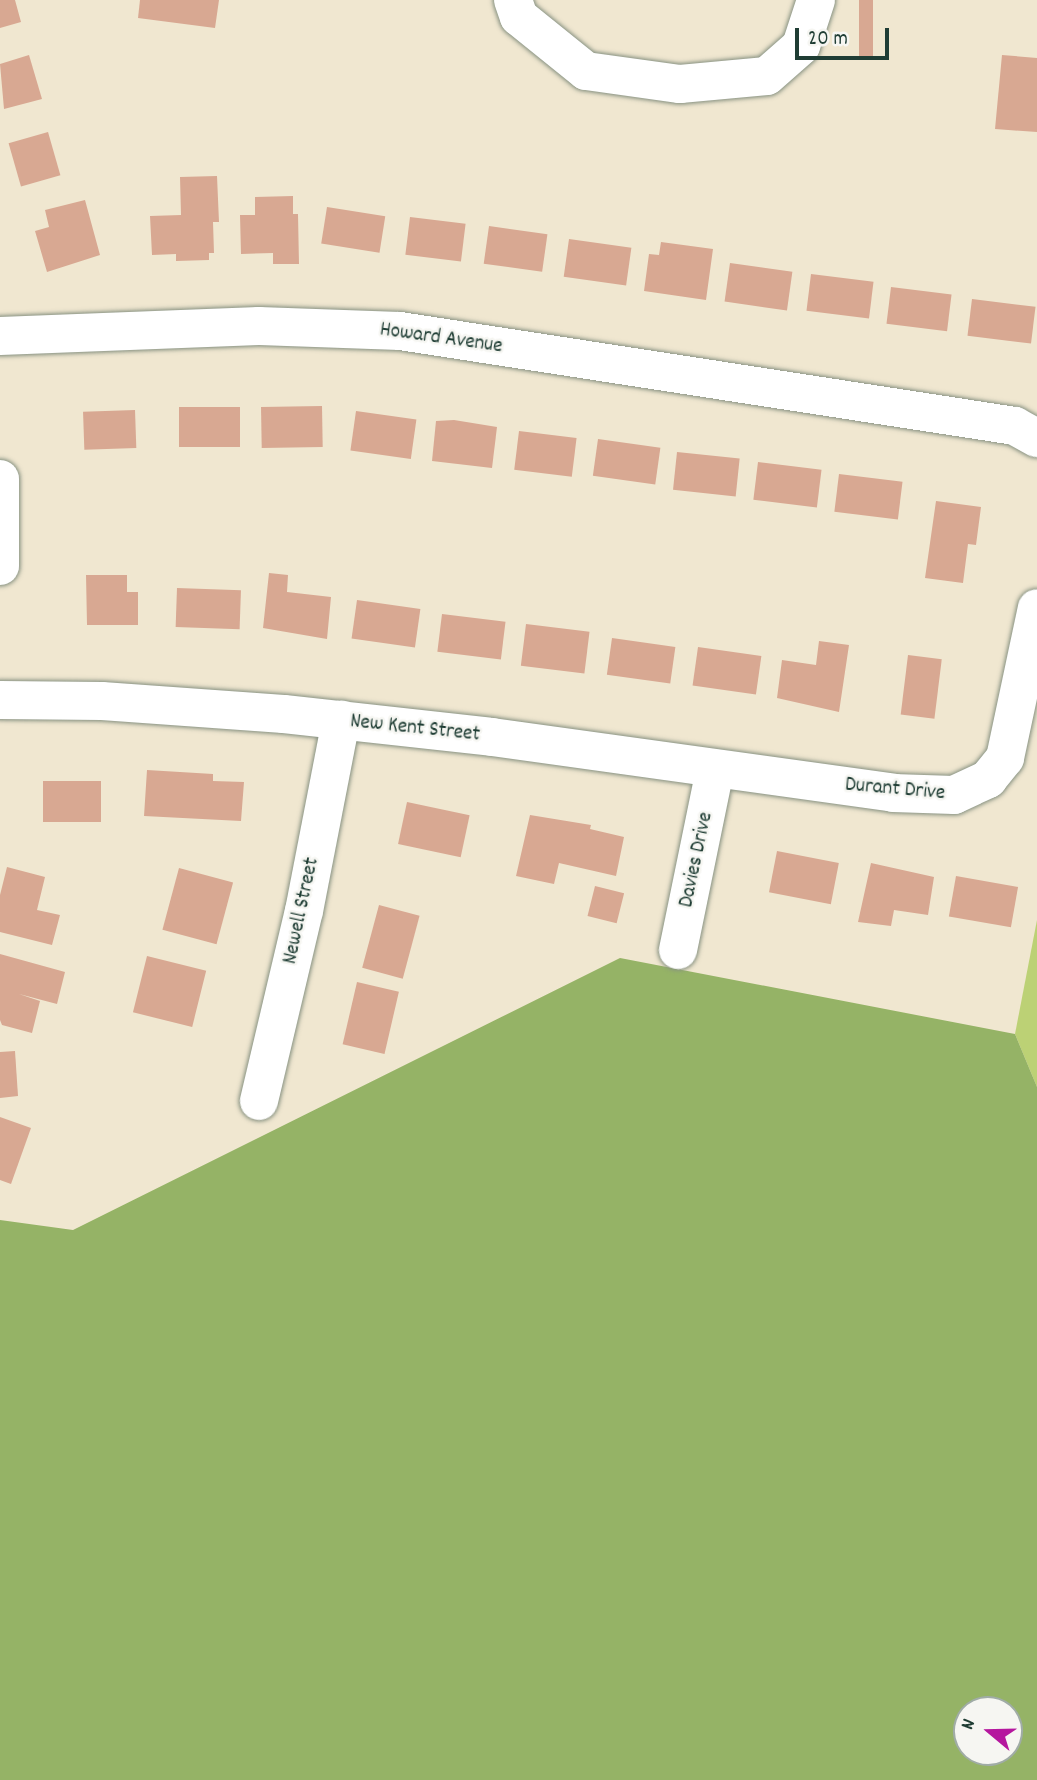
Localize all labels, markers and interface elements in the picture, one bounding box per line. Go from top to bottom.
scale bar [799,14,894,58]
text: 20 m [808,25,848,55]
street label: Howard Avenue [378,318,504,360]
street label: New Kent Street [349,710,481,748]
street label: Durant Drive [844,773,946,807]
street label: Davies Drive [675,810,719,910]
street label: Newell Street [278,855,326,967]
north arrow [953,1696,1023,1766]
text: N [955,1716,984,1733]

